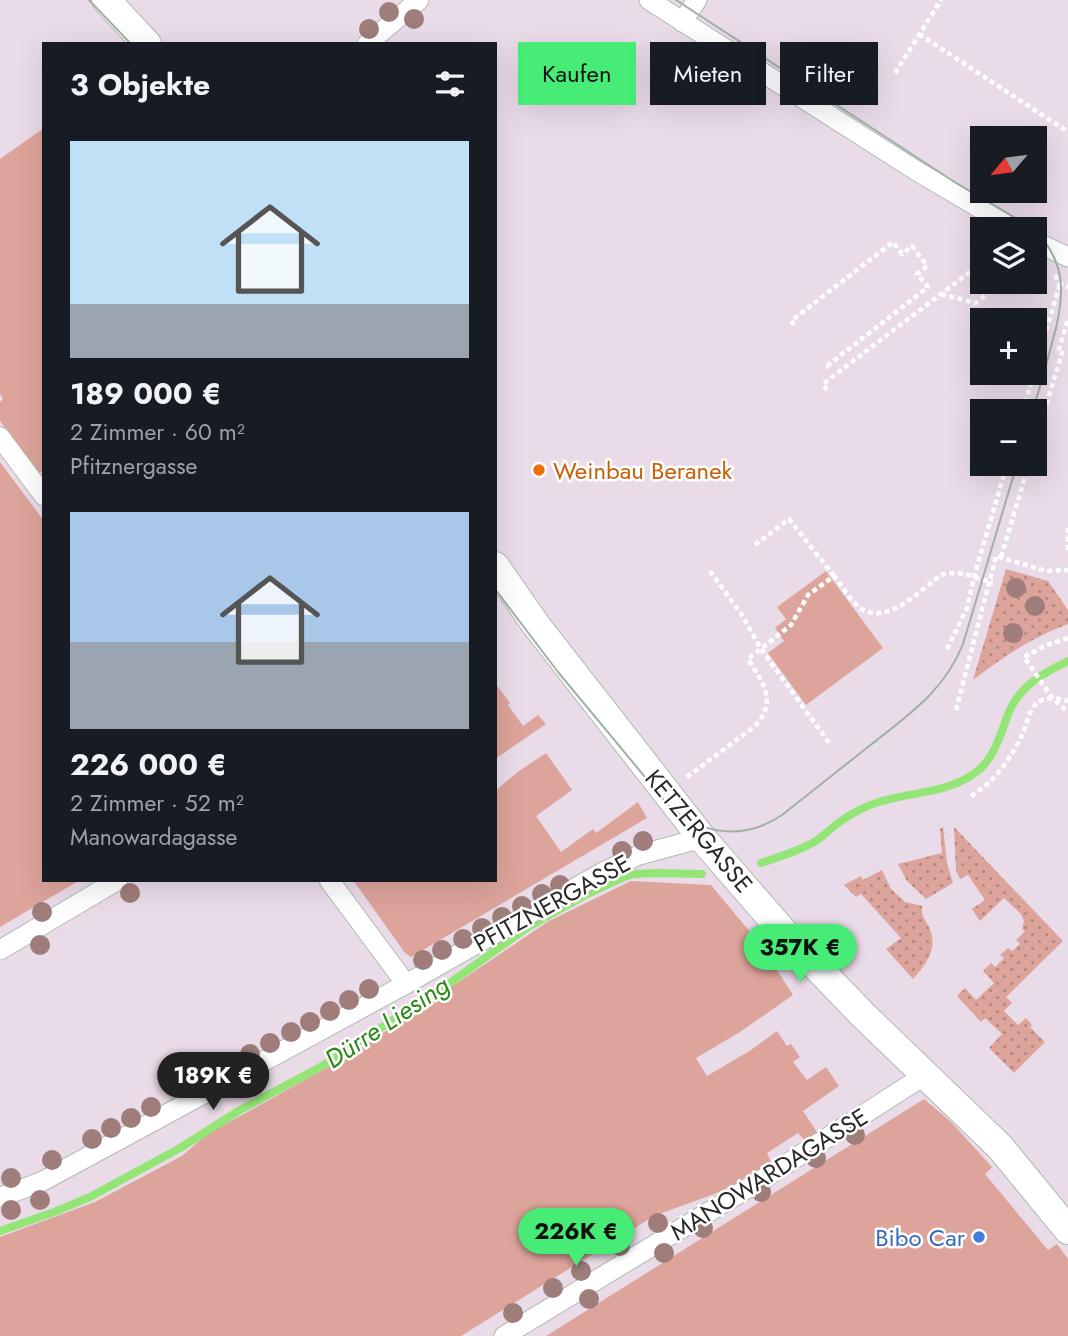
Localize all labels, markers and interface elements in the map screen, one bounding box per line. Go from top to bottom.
chip: Kaufen [518,42,636,105]
chip: Mieten [650,42,766,105]
chip: Filter [780,42,878,105]
text: 3 Objekte [70,63,210,106]
icon: filters [431,65,469,103]
north arrow [970,126,1046,203]
map controls [970,126,1047,476]
icon: home [207,186,333,312]
button: layers [970,217,1047,294]
button: + [970,308,1047,385]
text: 189 000 € [70,372,221,415]
button: − [970,399,1047,476]
text: 2 Zimmer · 60 m² [70,415,245,449]
text: Pfitznergasse [70,449,197,483]
place label: Weinbau Beranek [553,453,733,488]
marker: Weinbau Beranek [531,462,547,478]
icon: home [207,557,333,683]
text: 226 000 € [70,743,227,786]
street label: KETZERGASSE [637,762,761,900]
text: 2 Zimmer · 52 m² [70,786,244,820]
text: Manowardagasse [70,820,237,854]
street label: PFITZNERGASSE [467,845,637,961]
pin: 357K € [743,925,857,984]
text: 357K € [759,930,841,964]
water label: Dürre Liesing [317,966,457,1078]
pin: 189K € [156,1052,270,1112]
text: 189K € [173,1058,253,1092]
street label: MANOWARDAGASSE [664,1099,874,1249]
pin: 226K € [519,1208,633,1268]
text: 226K € [534,1214,618,1248]
place label: Bibo Car [875,1220,966,1255]
marker: Bibo Car [971,1229,987,1245]

